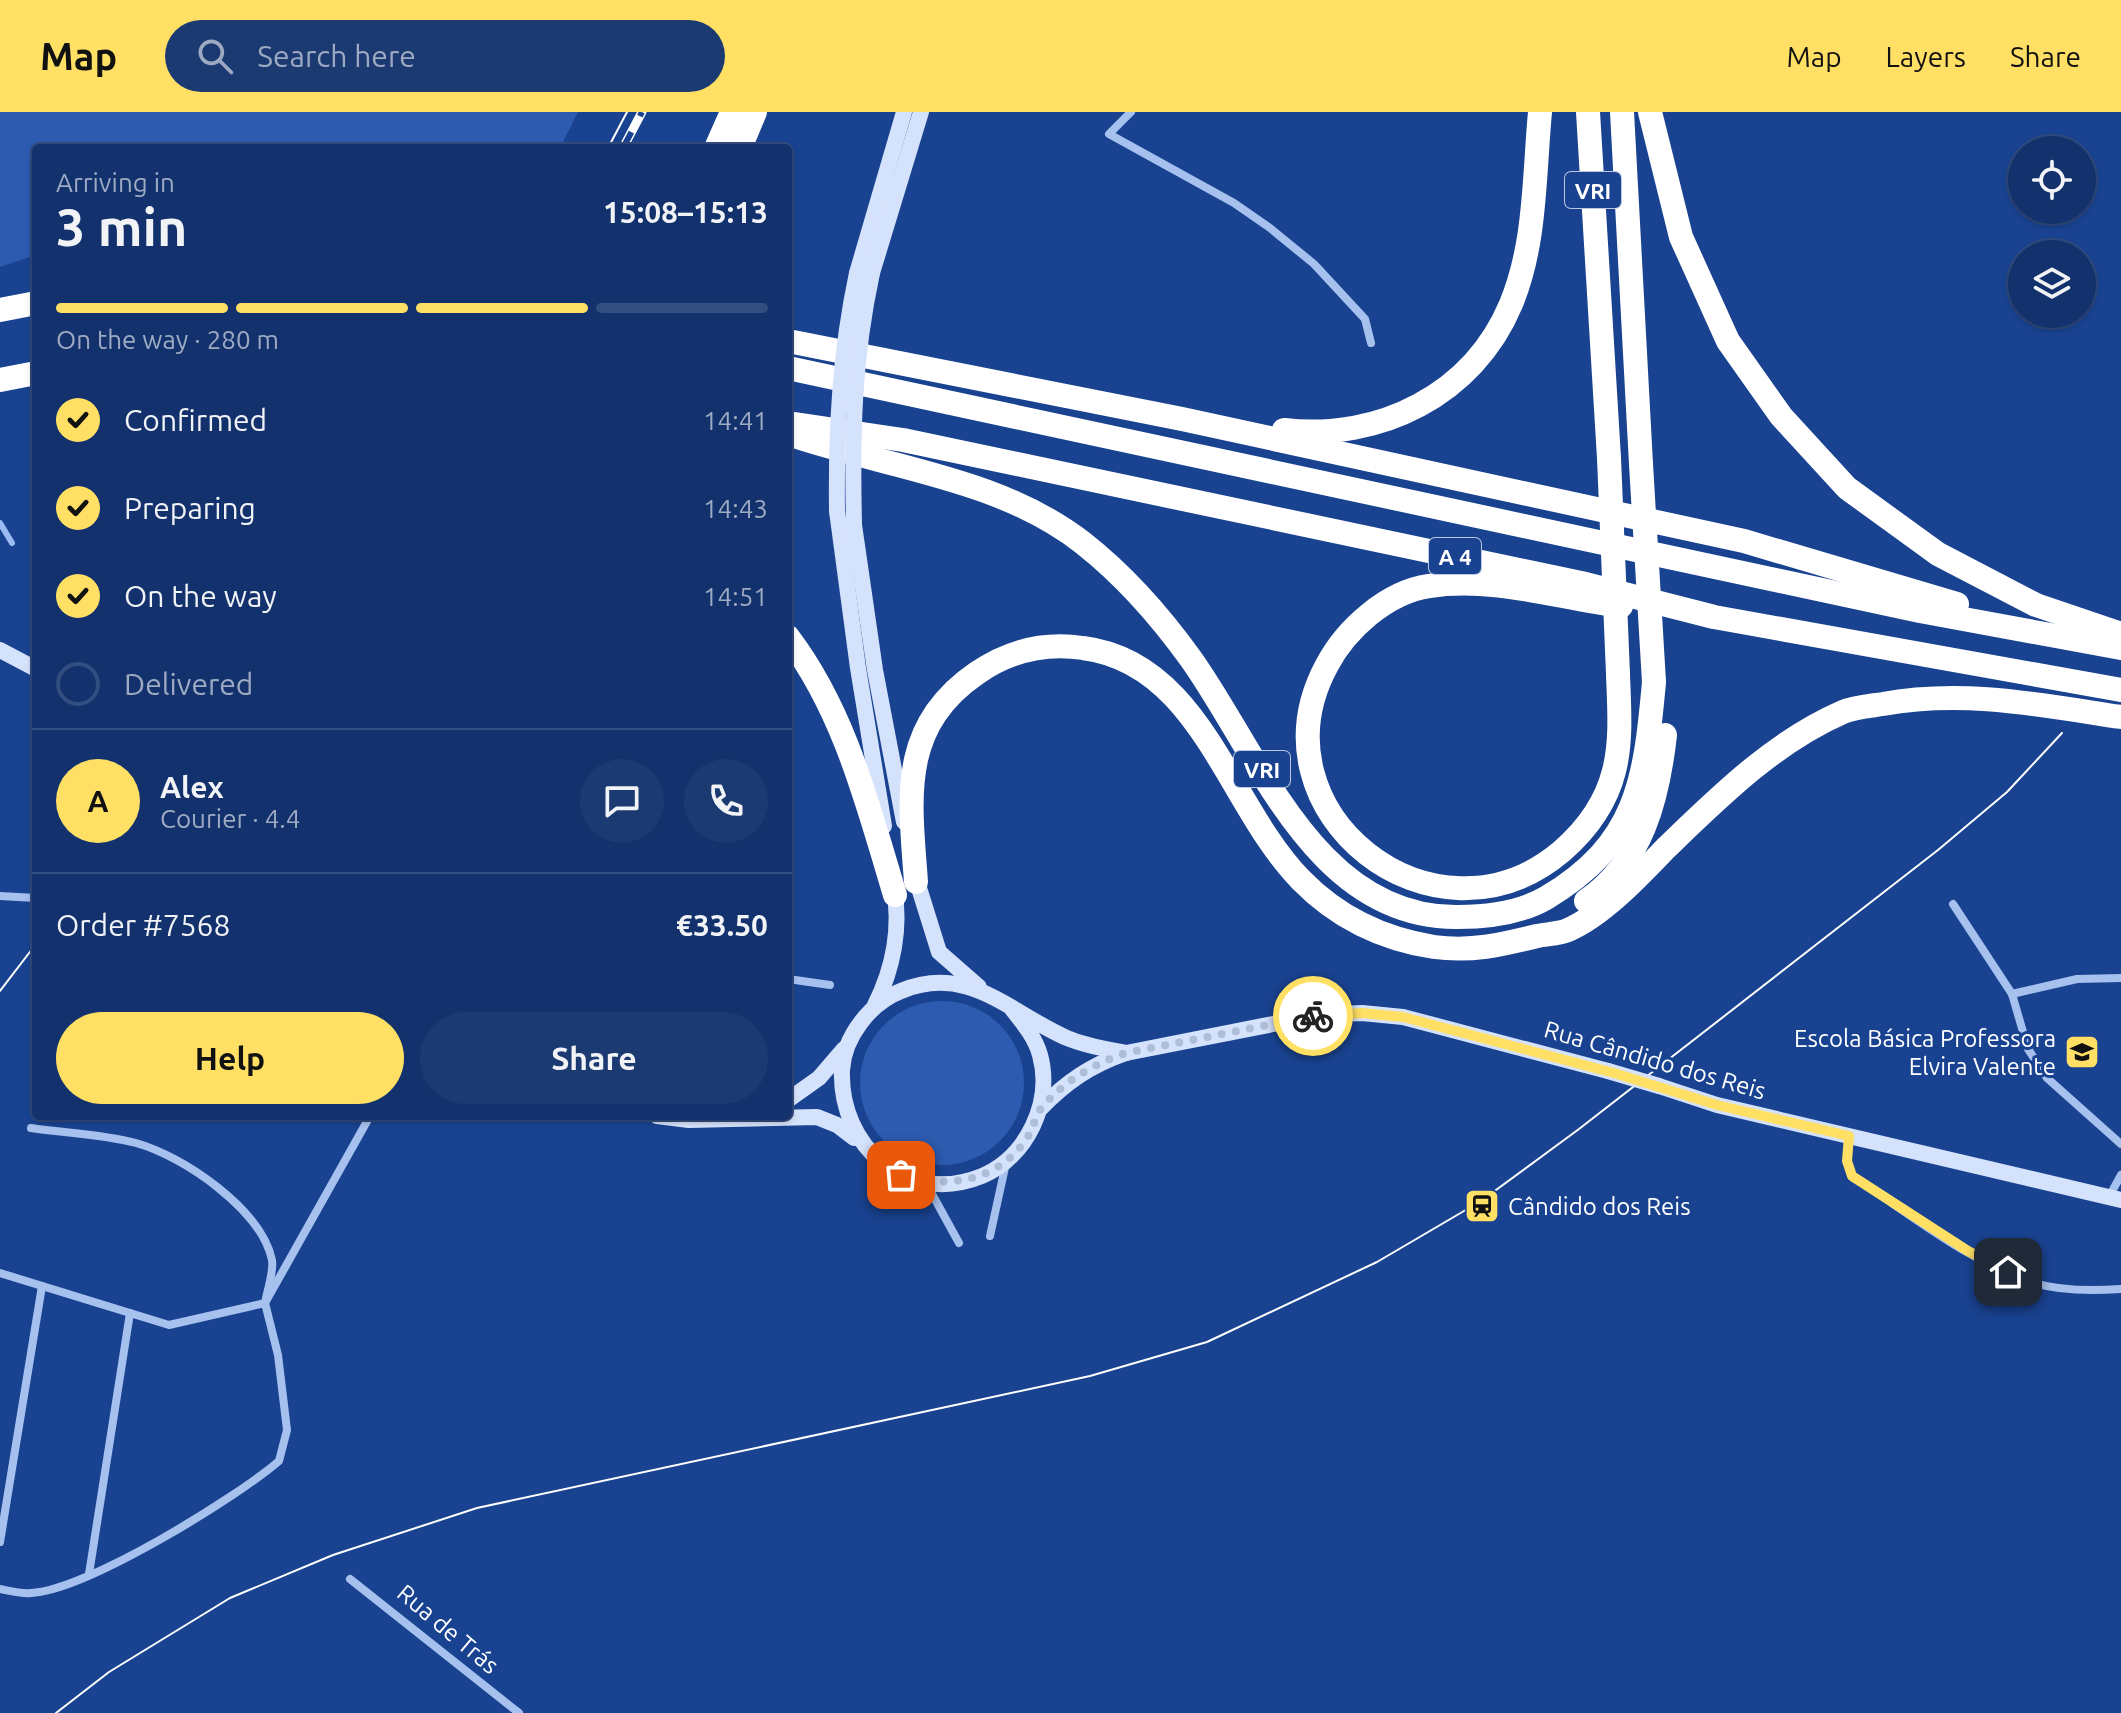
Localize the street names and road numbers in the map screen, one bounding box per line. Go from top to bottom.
road number: VRI [1565,172,1621,208]
road number: A 4 [1429,538,1481,574]
road number: VRI [1234,751,1290,787]
street label: Rua Cândido dos Reis [1541,1015,1769,1105]
street label: Rua de Trás [392,1579,504,1679]

